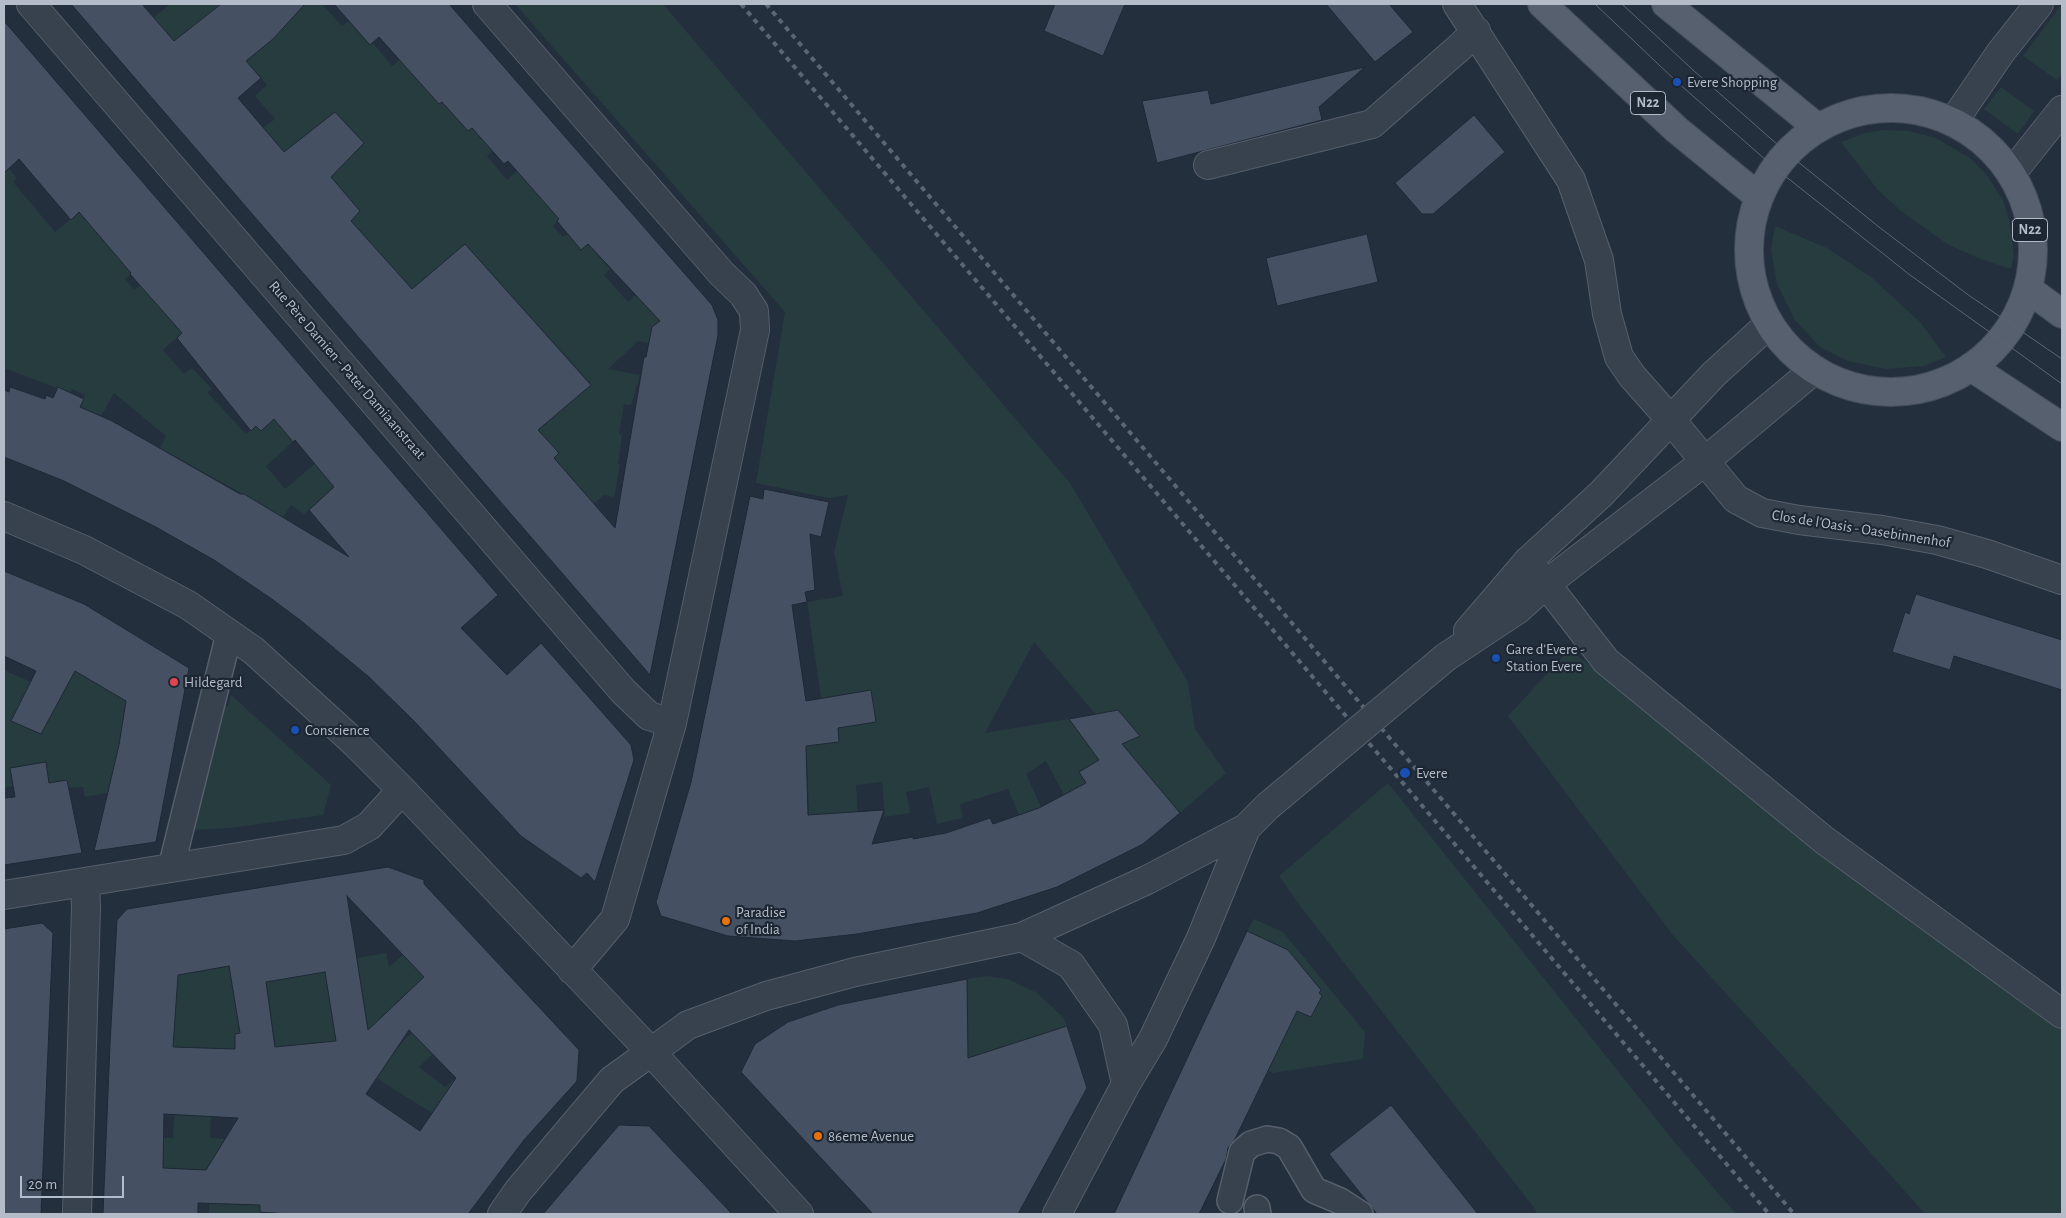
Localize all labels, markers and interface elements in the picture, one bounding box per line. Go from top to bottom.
place label: Evere Shopping [1687,73,1777,91]
marker: Evere Shopping [1671,76,1683,88]
road number: N22 [1630,92,1666,115]
road number: N22 [2012,218,2048,242]
street label: Rue Père Damien - Pater Damiaanstraat [265,277,429,463]
street label: Clos de l'Oasis - Oasebinnenhof [1771,506,1951,552]
place label: Gare d'Evere - Station Evere [1506,640,1585,675]
marker: Gare d'Evere - Station Evere [1490,652,1502,664]
place label: Hildegard [184,673,243,691]
marker: Hildegard [168,676,180,688]
place label: Conscience [305,721,370,739]
marker: Conscience [289,724,301,736]
place label: Evere [1416,764,1448,782]
marker: Evere [1398,766,1412,780]
place label: Paradise of India [736,903,786,938]
marker: Paradise of India [720,915,732,927]
place label: 86eme Avenue [828,1127,914,1145]
marker: 86eme Avenue [812,1130,824,1142]
scale bar [22,1166,126,1198]
text: 20 m [28,1177,57,1192]

